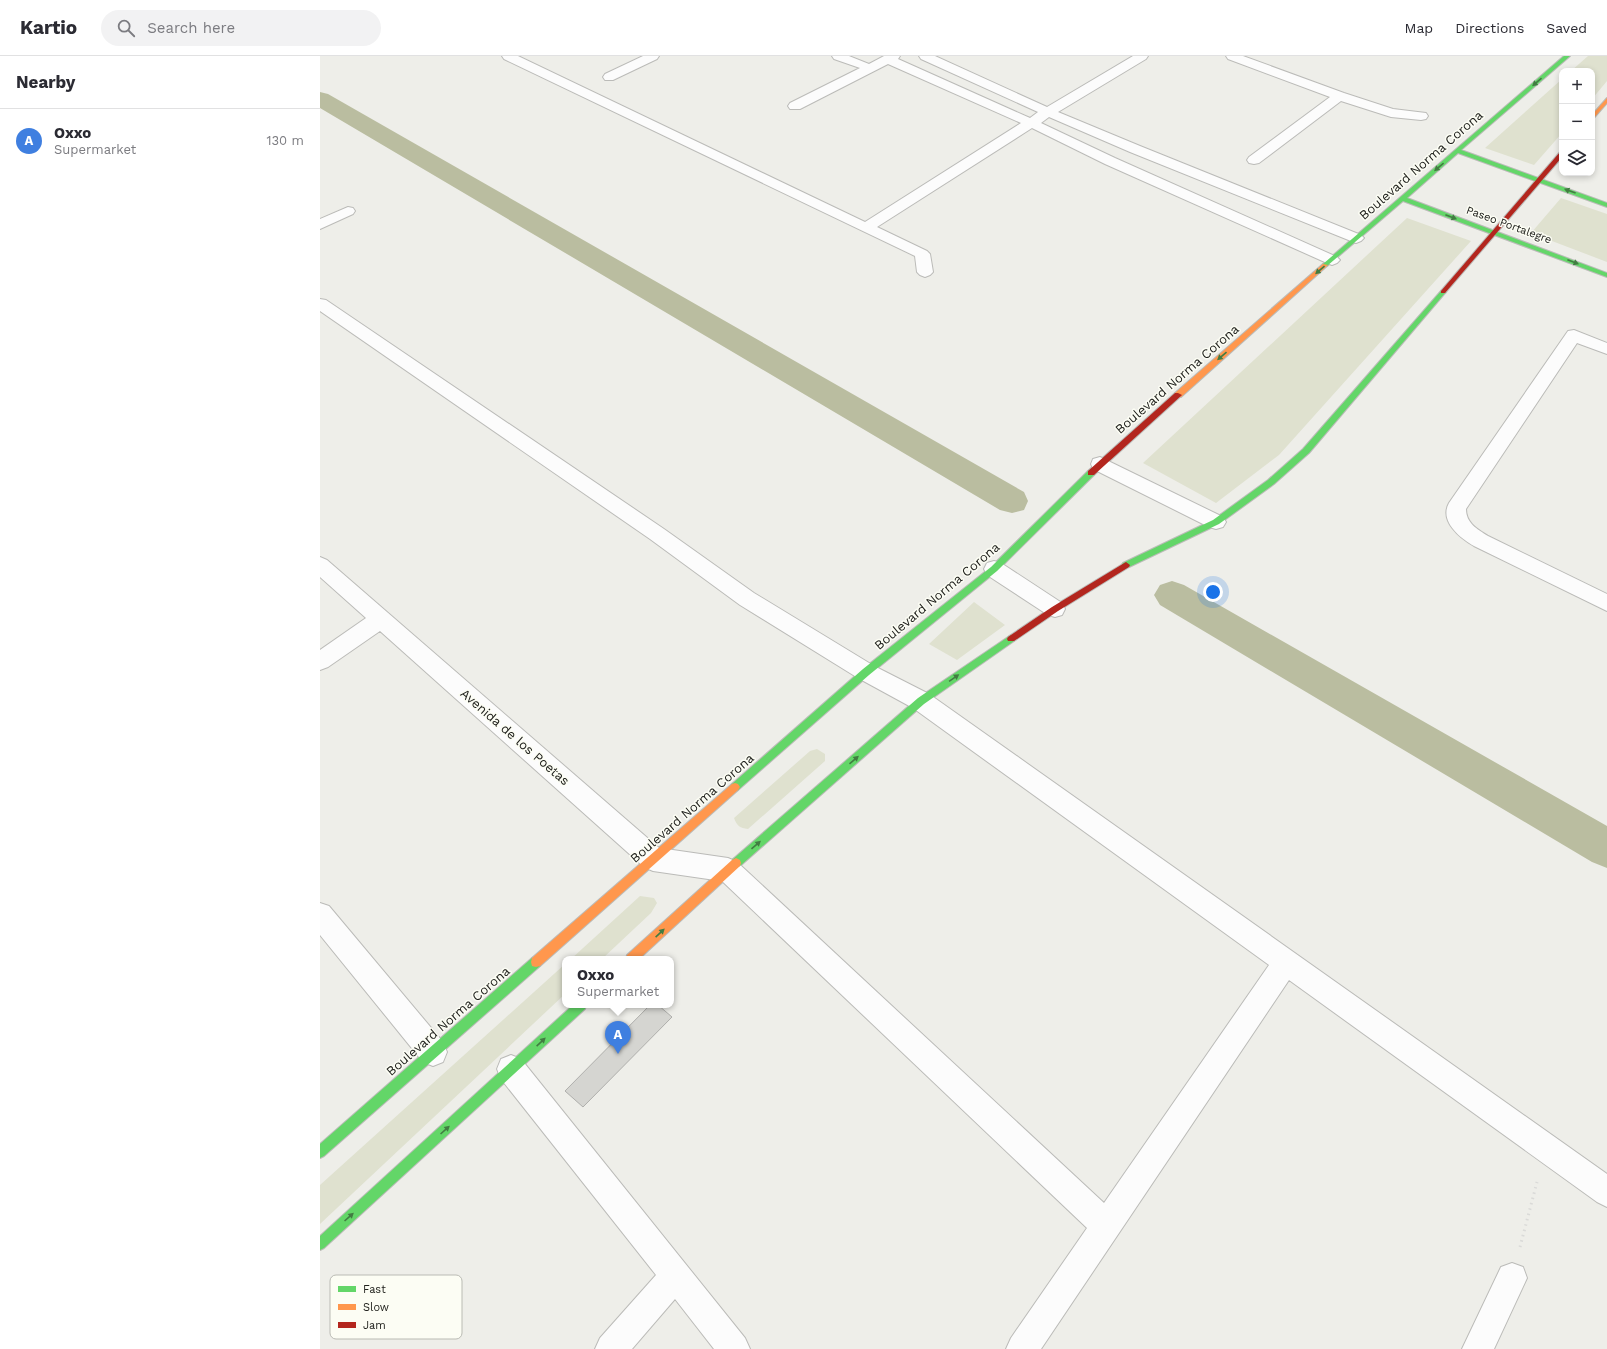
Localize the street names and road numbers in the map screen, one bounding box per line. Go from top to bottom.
street label: Boulevard Norma Corona [1356,107,1486,223]
street label: Paseo Portalegre [1465,204,1553,246]
street label: Boulevard Norma Corona [1112,321,1242,437]
street label: Boulevard Norma Corona [871,539,1003,653]
street label: Avenida de los Poetas [458,686,573,788]
street label: Boulevard Norma Corona [627,750,757,866]
street label: Boulevard Norma Corona [383,963,513,1079]

